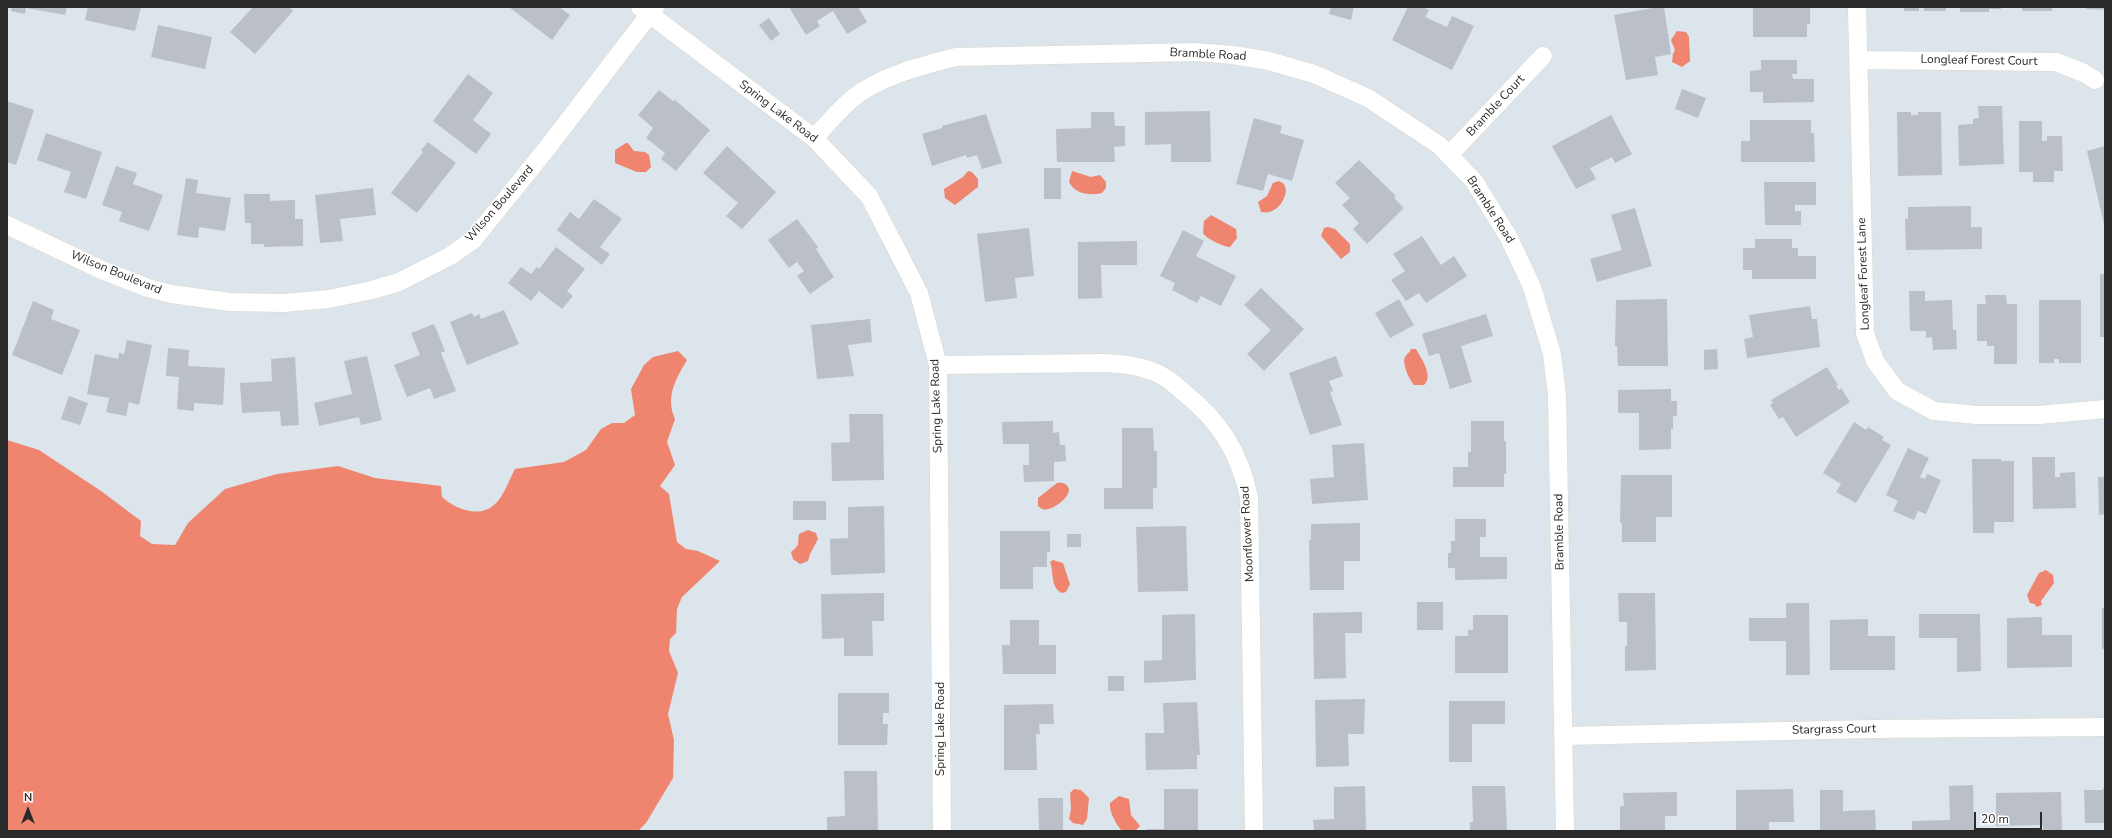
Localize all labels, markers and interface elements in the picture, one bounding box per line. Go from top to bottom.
street label: Bramble Road [1169,46,1247,64]
street label: Longleaf Forest Court [1920,53,2038,69]
street label: Bramble Court [1464,72,1528,140]
street label: Spring Lake Road [736,78,820,146]
street label: Wilson Boulevard [463,163,537,245]
street label: Bramble Road [1463,174,1517,246]
street label: Longleaf Forest Lane [1855,217,1873,331]
street label: Wilson Boulevard [68,248,164,298]
street label: Spring Lake Road [928,359,946,453]
street label: Moonflower Road [1238,486,1258,582]
street label: Bramble Road [1552,493,1568,571]
street label: Spring Lake Road [934,682,948,776]
street label: Stargrass Court [1792,722,1876,738]
north arrow [8,790,48,830]
text: N [24,790,32,805]
scale bar [1976,804,2044,830]
text: 20 m [1981,811,2009,827]

